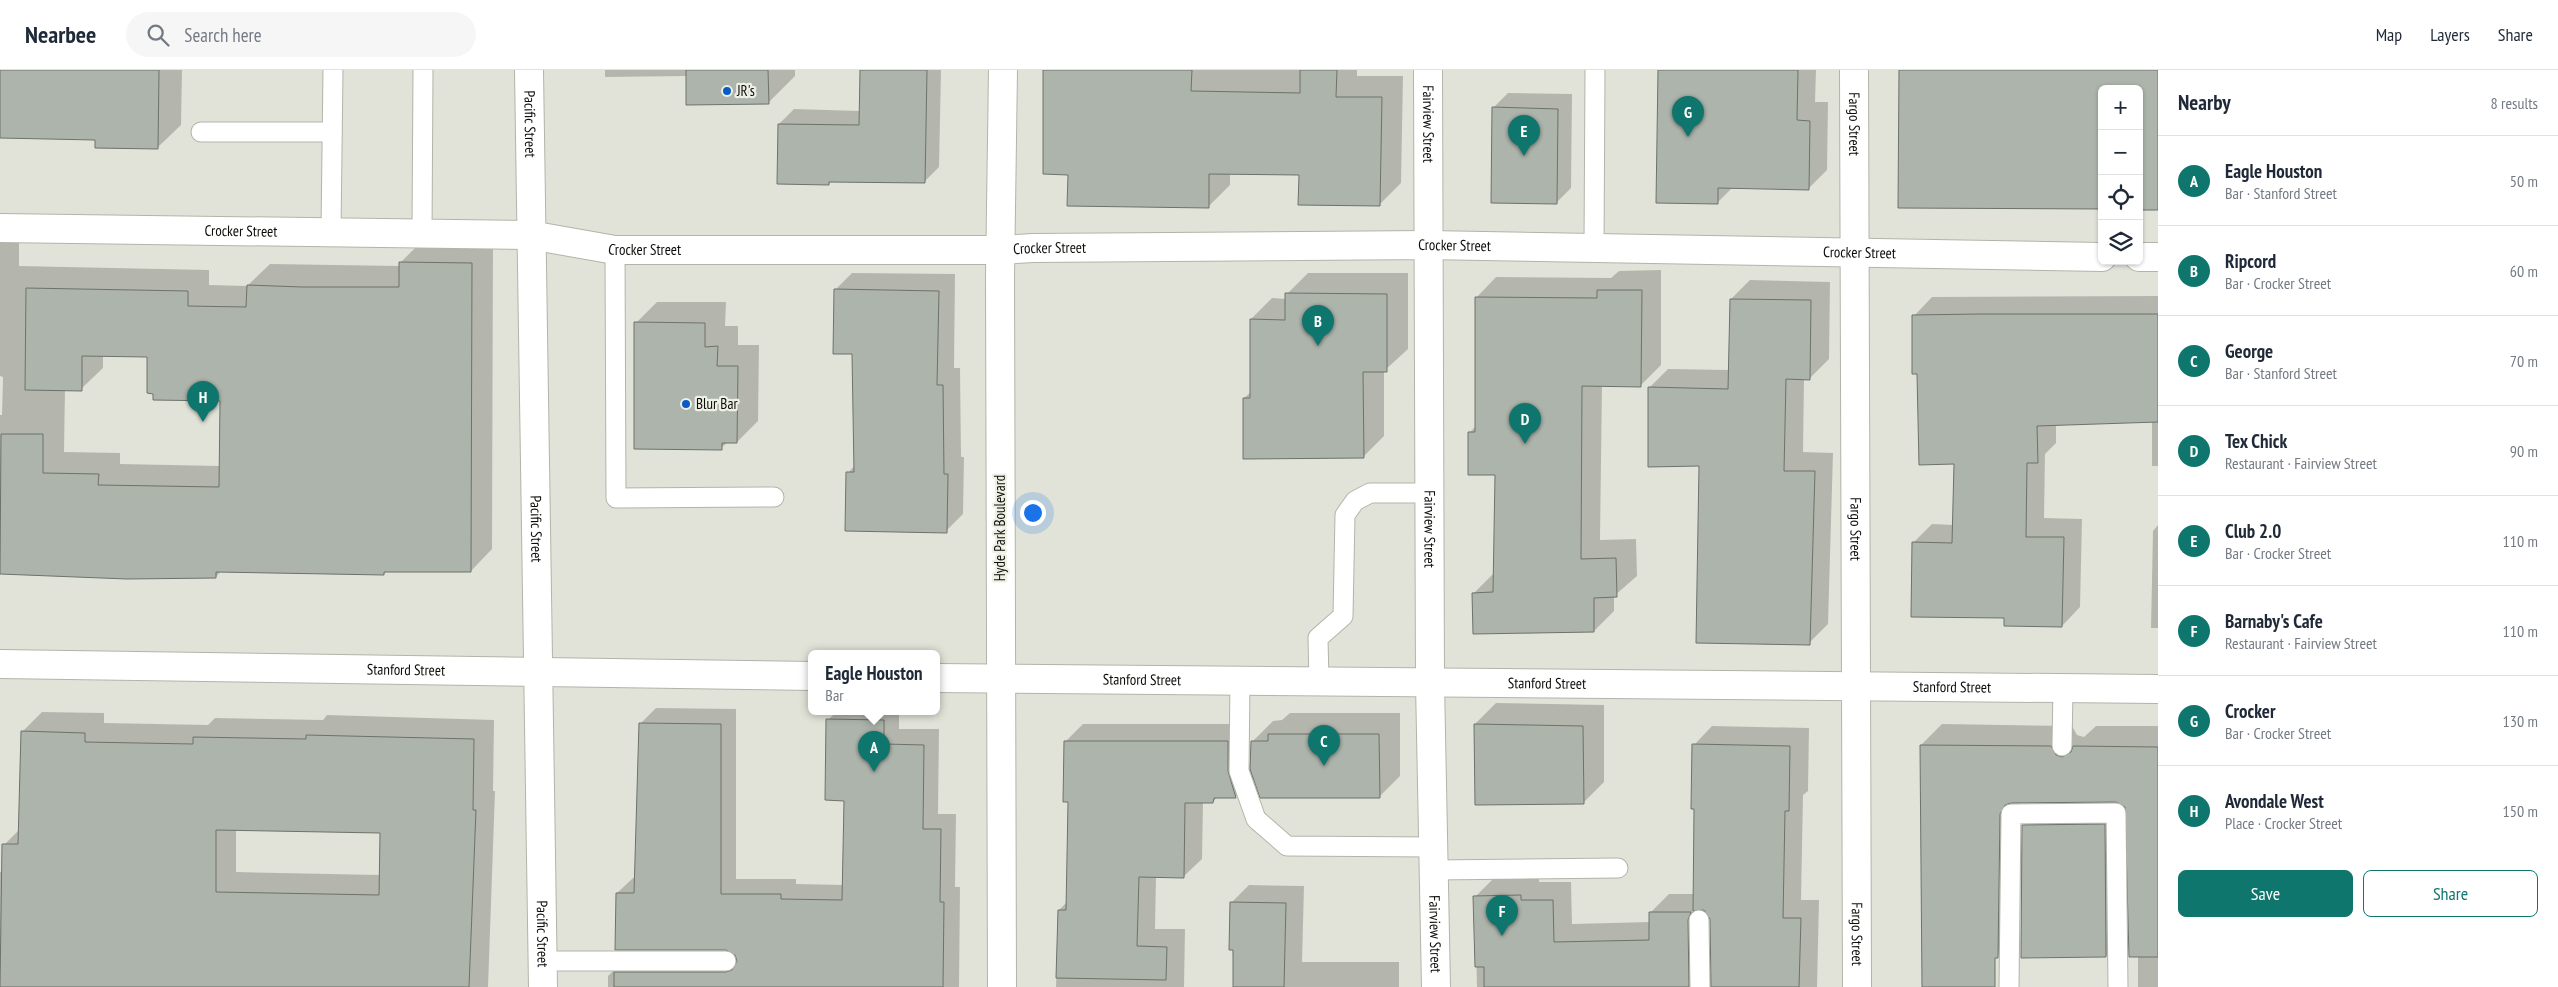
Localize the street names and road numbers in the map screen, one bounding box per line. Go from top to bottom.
street label: Fairview Street [1419,85,1438,163]
street label: Pacific Street [520,90,540,158]
street label: Fargo Street [1845,92,1864,156]
street label: Crocker Street [204,221,278,241]
street label: Crocker Street [1418,235,1491,255]
street label: Crocker Street [1013,238,1086,258]
street label: Crocker Street [607,239,681,259]
street label: Crocker Street [1823,242,1896,262]
street label: Hyde Park Boulevard [990,475,1009,581]
street label: Fairview Street [1420,490,1440,568]
street label: Pacific Street [526,495,547,563]
street label: Fargo Street [1846,497,1866,561]
street label: Stanford Street [367,659,445,680]
street label: Stanford Street [1103,670,1181,689]
street label: Stanford Street [1508,673,1586,693]
street label: Stanford Street [1913,677,1991,696]
street label: Fairview Street [1425,895,1446,973]
street label: Pacific Street [533,900,553,967]
street label: Fargo Street [1848,902,1867,966]

